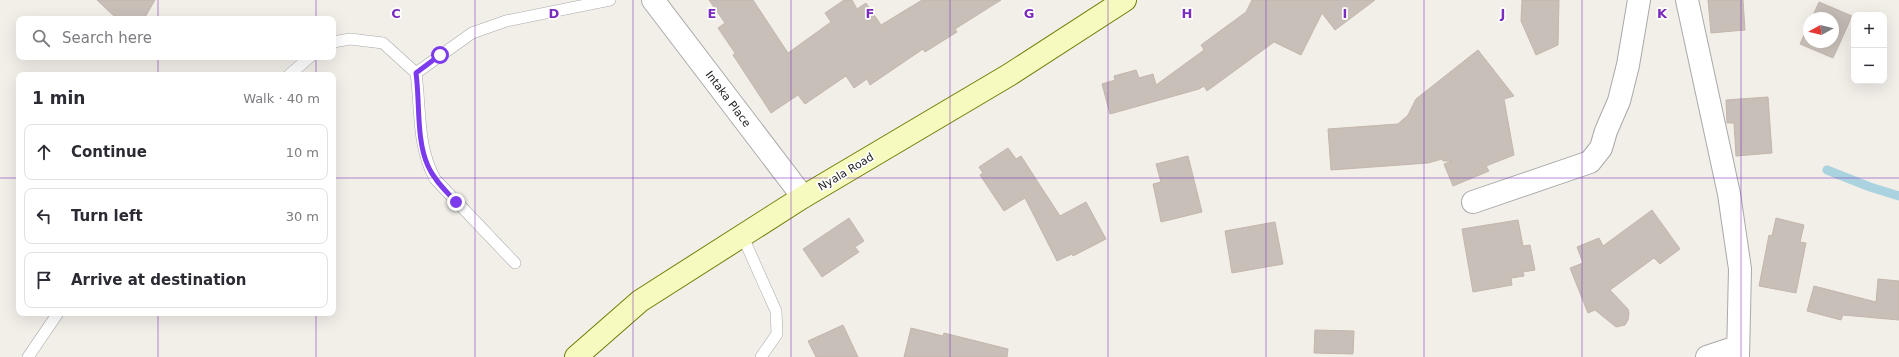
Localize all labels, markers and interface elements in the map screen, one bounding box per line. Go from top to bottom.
text: C [391,6,401,21]
text: D [549,6,560,21]
text: E [708,6,716,21]
text: F [866,6,874,21]
text: G [1024,6,1034,21]
text: H [1182,6,1192,21]
text: I [1343,6,1347,21]
text: J [1500,6,1505,21]
text: K [1657,6,1668,21]
north arrow [1803,12,1839,48]
map controls [1851,12,1887,84]
button: + [1851,12,1887,48]
search box [16,16,336,60]
icon: search [30,27,52,49]
text: Search here [62,29,152,47]
route start [431,46,449,64]
button: − [1851,48,1887,84]
street label: Intaka Place [703,68,753,130]
text: 1 min [32,88,85,108]
text: Walk · 40 m [243,91,320,106]
icon: ahead [33,141,55,163]
text: Continue [71,143,147,161]
text: 10 m [286,145,319,160]
street label: Nyala Road [816,150,876,194]
route end [447,193,465,211]
icon: left [33,205,55,227]
text: Turn left [71,207,143,225]
text: 30 m [286,209,319,224]
icon: arrive [33,269,55,291]
text: Arrive at destination [71,271,246,289]

